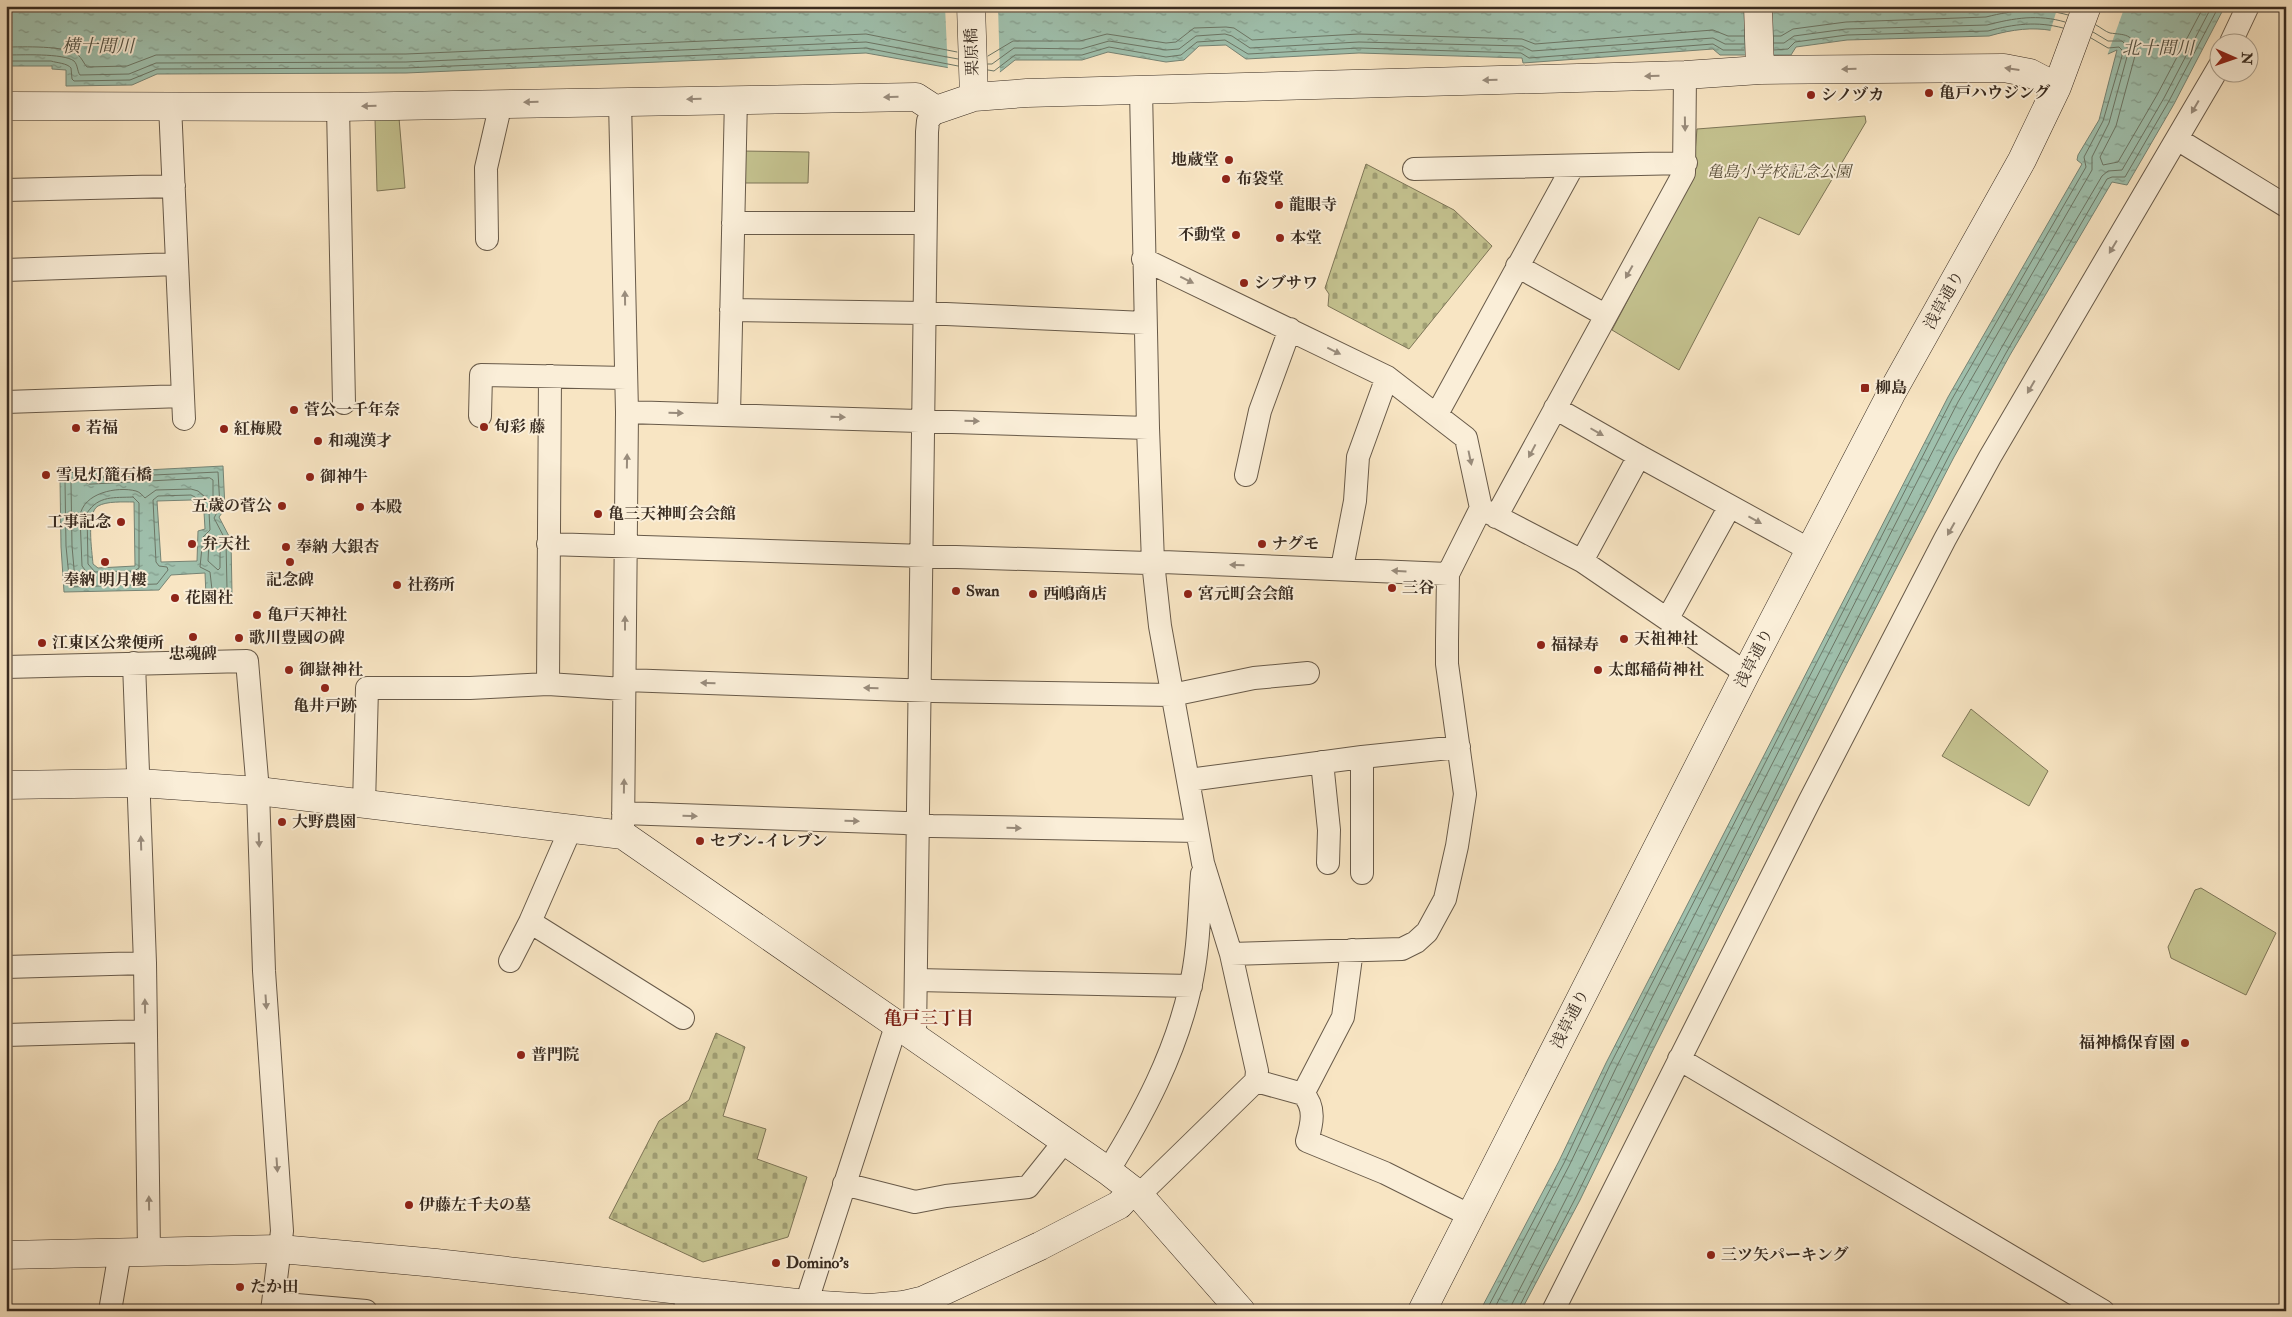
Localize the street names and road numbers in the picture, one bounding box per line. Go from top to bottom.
street label: 栗原橋 [961,28,983,76]
street label: 浅草通り [1920,267,1968,333]
street label: 浅草通り [1731,625,1777,691]
street label: 浅草通り [1547,986,1593,1052]

